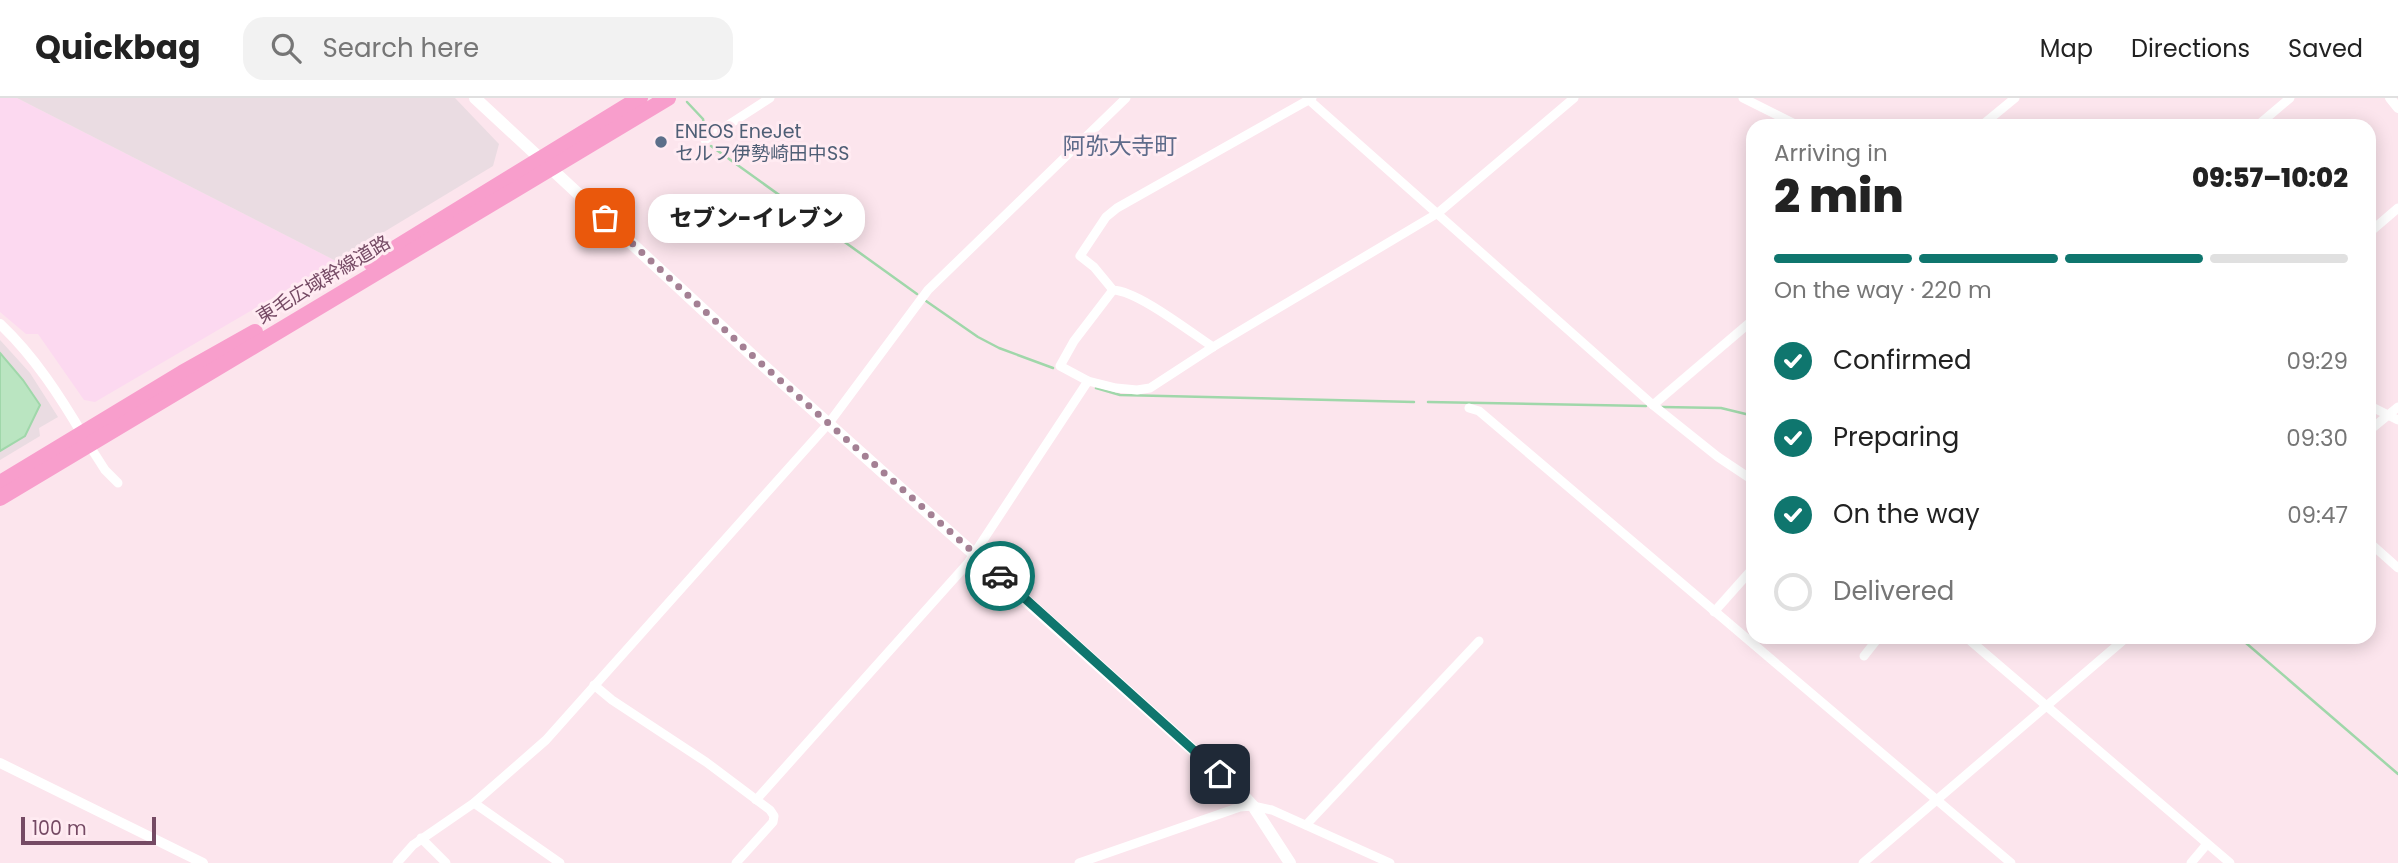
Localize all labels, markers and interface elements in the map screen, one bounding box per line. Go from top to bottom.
search box [243,17,733,80]
text: Quickbag [35,24,201,71]
icon: search [267,29,305,67]
text: Search here [323,30,479,66]
text: Map [2040,32,2093,65]
text: Directions [2131,32,2250,65]
text: Saved [2288,32,2363,65]
place label: ENEOS EneJet セルフ伊勢崎田中SS [675,118,849,167]
district label: 阿弥大寺町 [1063,130,1178,162]
marker: ENEOS EneJet セルフ伊勢崎田中SS [653,134,669,150]
text: Arriving in [1774,137,1888,169]
text: 09:57–10:02 [2192,160,2348,196]
text: 2 min [1774,164,1904,228]
pin [575,188,635,248]
callout: セブン-イレブン [647,194,864,242]
icon: bag [586,199,624,237]
text: セブン-イレブン [669,202,844,234]
street label: 東毛広域幹線道路 [251,229,395,330]
text: On the way · 220 m [1774,274,1992,306]
icon: check [1774,342,1812,380]
text: Confirmed [1833,342,1971,378]
text: 09:29 [2286,345,2348,377]
icon: check [1774,419,1812,457]
text: Preparing [1833,419,1959,455]
text: 09:30 [2286,422,2348,454]
icon: check [1774,496,1812,534]
text: On the way [1833,496,1980,532]
text: 09:47 [2287,499,2348,531]
courier [965,541,1035,611]
icon: car [981,557,1019,595]
text: Delivered [1833,573,1954,609]
pin [1190,744,1250,804]
icon: home [1201,755,1239,793]
scale bar [21,814,156,846]
text: 100 m [32,815,87,842]

